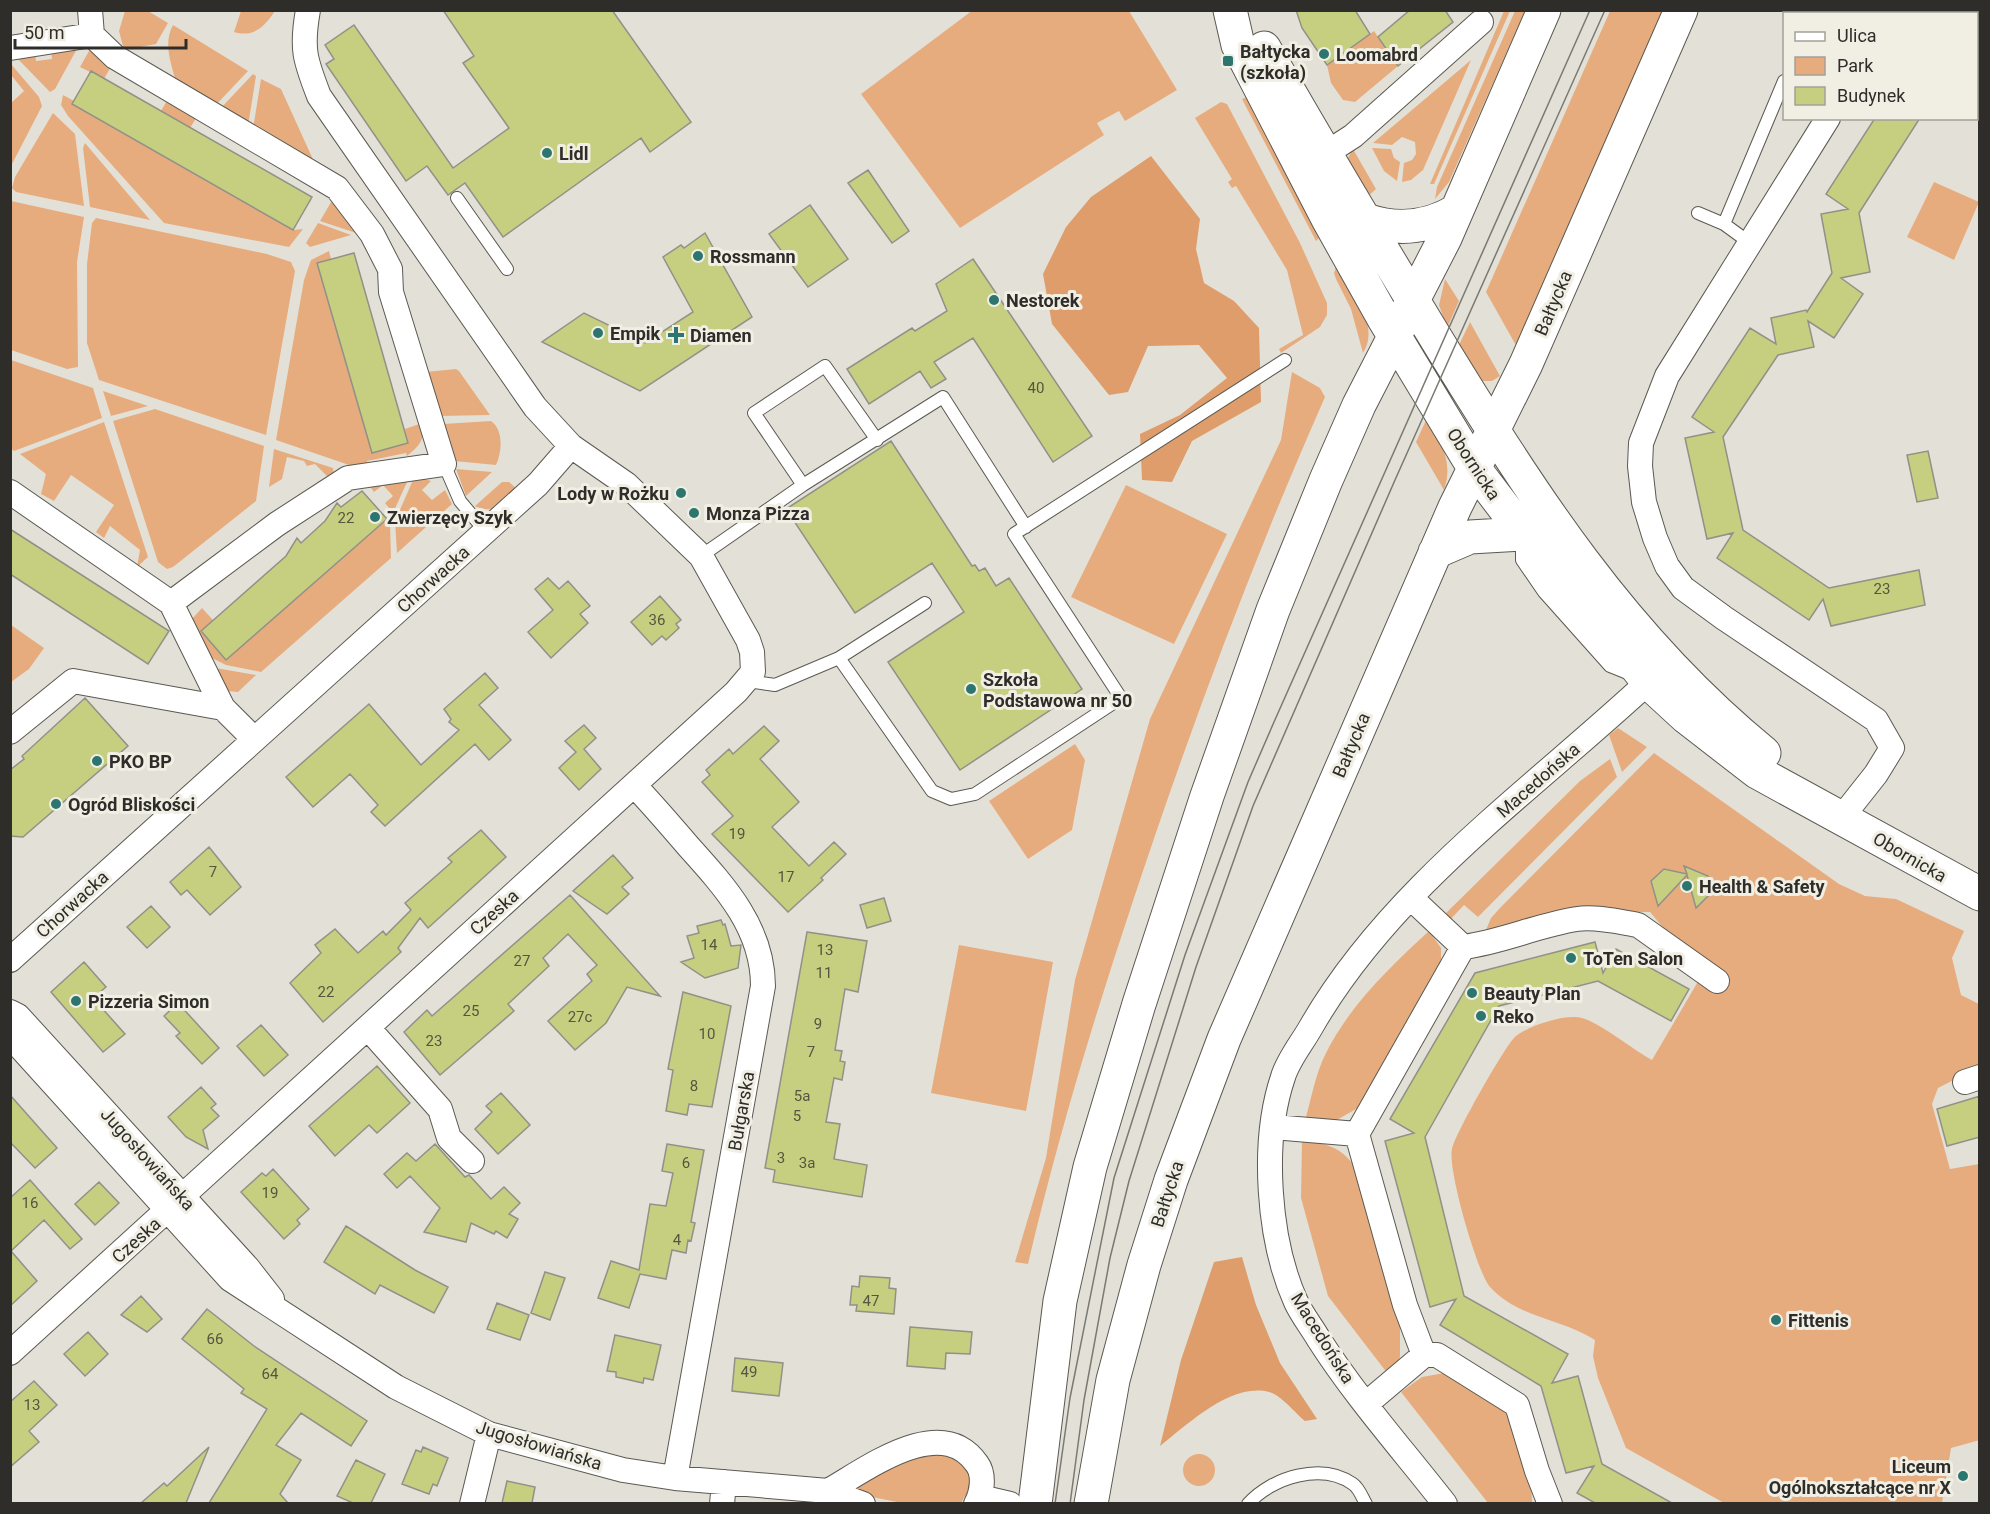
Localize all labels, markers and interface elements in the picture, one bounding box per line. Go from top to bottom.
scale bar [15,12,186,50]
legend [1783,12,1978,120]
text: 50 m [24,22,64,43]
text: Ulica [1837,25,1877,46]
place label: Bałtycka (szkoła) [1240,41,1311,84]
place label: Loomabrd [1336,44,1418,65]
marker: Loomabrd [1317,47,1331,61]
marker: Bałtycka (szkoła) [1221,54,1235,68]
text: Park [1837,55,1874,76]
text: Budynek [1837,85,1906,106]
place label: Lidl [559,143,588,164]
marker: Lidl [540,146,554,160]
place label: Rossmann [710,246,796,267]
marker: Rossmann [691,249,705,263]
street label: Bałtycka [1530,267,1576,339]
place label: Nestorek [1006,290,1080,311]
marker: Nestorek [987,293,1001,307]
place label: Empik [610,323,661,344]
place label: Diamen [690,325,752,346]
marker: Empik [591,326,605,340]
marker: Diamen [667,326,685,344]
house number: 40 [1028,379,1044,397]
street label: Obornicka [1443,424,1505,504]
place label: Lody w Rożku [557,483,669,504]
marker: Lody w Rożku [674,486,688,500]
place label: Monza Pizza [706,503,810,524]
marker: Monza Pizza [687,506,701,520]
place label: Zwierzęcy Szyk [387,507,513,528]
house number: 22 [338,509,354,527]
marker: Zwierzęcy Szyk [368,510,382,524]
street label: Chorwacka [393,541,473,617]
house number: 23 [1874,580,1890,598]
house number: 36 [649,611,665,629]
place label: Szkoła Podstawowa nr 50 [983,669,1132,711]
marker: Szkoła Podstawowa nr 50 [964,682,978,696]
street label: Bałtycka [1328,709,1374,781]
street label: Macedońska [1492,738,1584,822]
place label: PKO BP [109,751,172,772]
marker: PKO BP [90,754,104,768]
place label: Ogród Bliskości [68,794,195,815]
marker: Ogród Bliskości [49,797,63,811]
house number: 19 [729,825,745,843]
street label: Obornicka [1869,828,1951,886]
house number: 7 [209,863,217,881]
street label: Chorwacka [32,866,112,942]
house number: 17 [778,868,794,886]
place label: Health & Safety [1699,876,1826,897]
marker: Health & Safety [1680,879,1694,893]
street label: Czeska [465,885,523,939]
house number: 14 [701,936,718,954]
house number: 13 [817,941,833,959]
place label: ToTen Salon [1583,948,1683,969]
marker: ToTen Salon [1564,951,1578,965]
house number: 27 [514,952,530,970]
house number: 11 [816,964,832,982]
house number: 22 [318,983,334,1001]
place label: Beauty Plan [1484,983,1581,1004]
marker: Beauty Plan [1465,986,1479,1000]
place label: Pizzeria Simon [88,991,209,1012]
marker: Pizzeria Simon [69,994,83,1008]
house number: 25 [463,1002,479,1020]
place label: Reko [1493,1006,1534,1027]
house number: 27c [568,1008,593,1026]
marker: Reko [1474,1009,1488,1023]
house number: 9 [814,1015,822,1033]
house number: 10 [699,1025,715,1043]
house number: 23 [426,1032,442,1050]
house number: 7 [807,1043,815,1061]
street label: Bułgarska [724,1070,758,1152]
house number: 8 [690,1077,698,1095]
house number: 5a [794,1087,810,1105]
street label: Jugosłowiańska [97,1103,199,1215]
house number: 5 [793,1107,801,1125]
house number: 3 [777,1149,785,1167]
house number: 6 [682,1154,690,1172]
house number: 3a [799,1154,815,1172]
street label: Bałtycka [1146,1158,1188,1230]
house number: 19 [262,1184,278,1202]
house number: 16 [22,1194,38,1212]
street label: Czeska [107,1213,165,1267]
house number: 4 [673,1231,682,1249]
street label: Macedońska [1287,1289,1359,1387]
house number: 47 [863,1292,879,1310]
place label: Fittenis [1788,1310,1849,1331]
marker: Fittenis [1769,1313,1783,1327]
house number: 66 [207,1330,223,1348]
house number: 49 [741,1363,757,1381]
house number: 64 [262,1365,279,1383]
house number: 13 [24,1396,40,1414]
street label: Jugosłowiańska [474,1416,604,1474]
place label: Liceum Ogólnokształcące nr X [1769,1456,1952,1498]
marker: Liceum Ogólnokształcące nr X [1956,1469,1970,1483]

